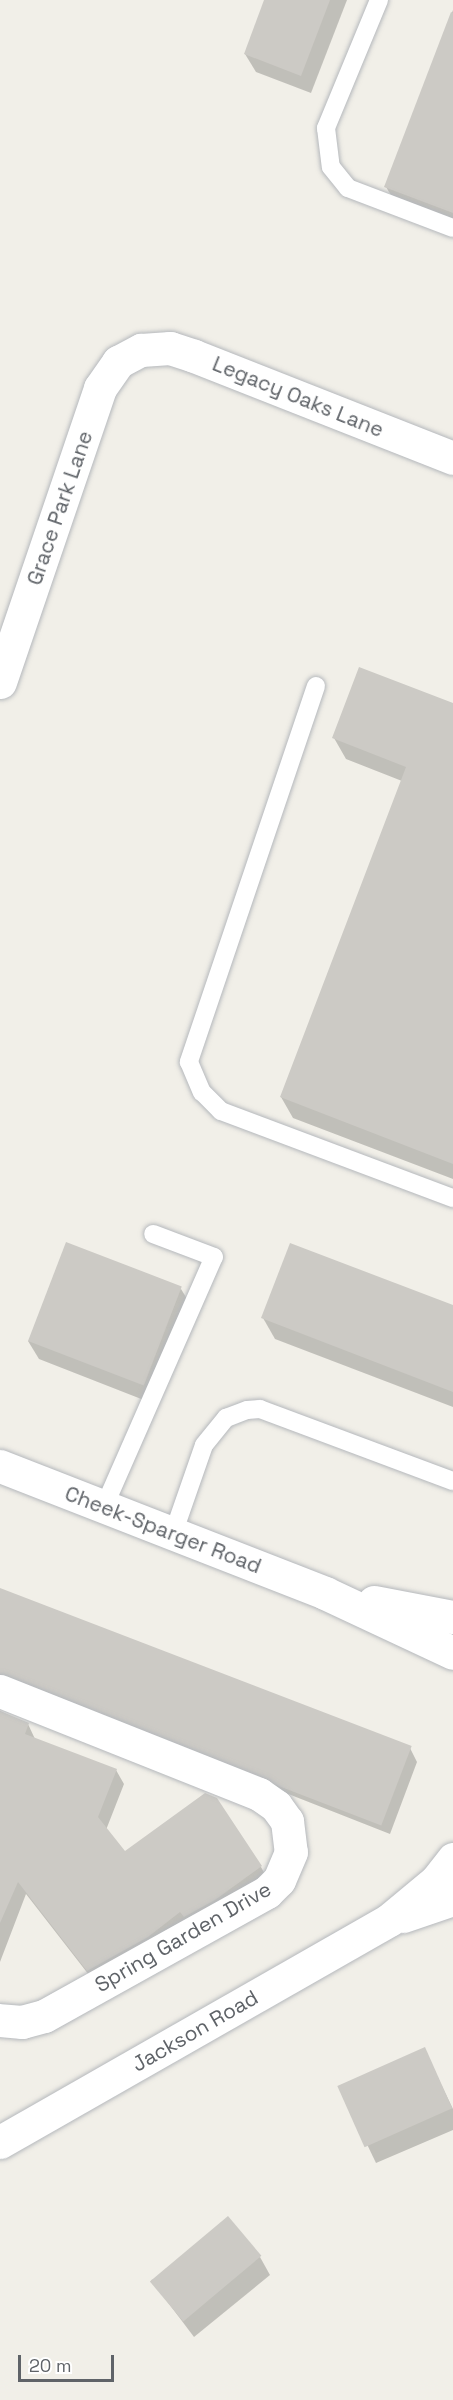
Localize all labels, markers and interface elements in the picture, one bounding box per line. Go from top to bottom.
street label: Legacy Oaks Lane [209,351,387,443]
street label: Grace Park Lane [22,428,98,588]
street label: Cheek-Sparger Road [61,1481,265,1579]
street label: Spring Garden Drive [90,1876,276,1998]
street label: Jackson Road [128,1985,262,2077]
scale bar [21,2343,117,2381]
text: 20 m [29,2354,72,2377]

